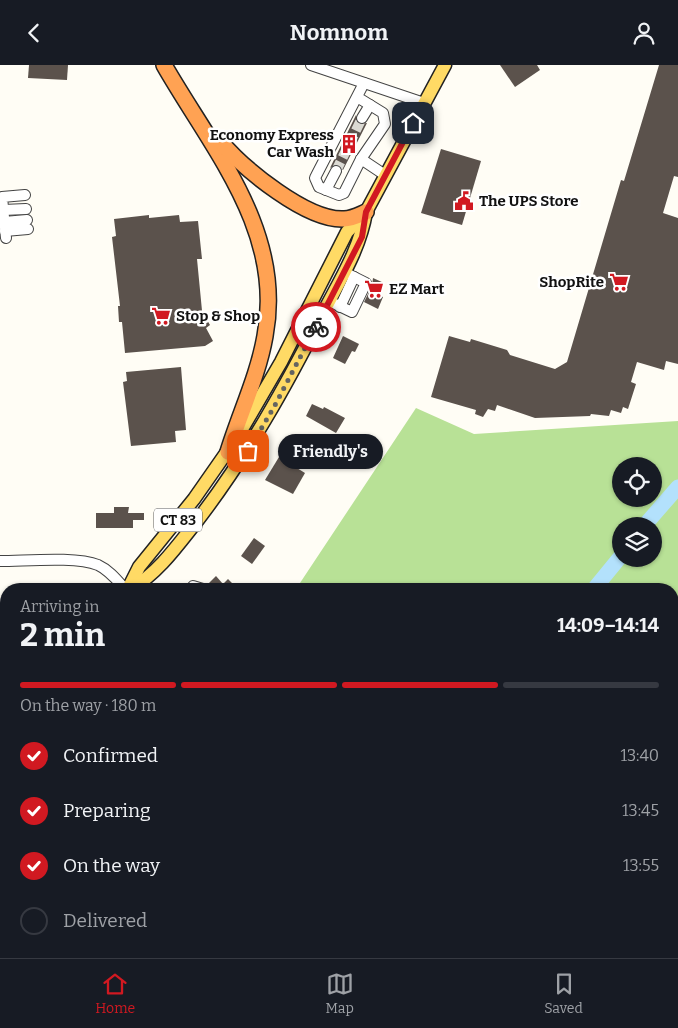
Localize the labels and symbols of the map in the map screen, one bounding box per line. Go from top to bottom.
pin [392,102,434,144]
place label: Economy Express Car Wash [210,126,334,161]
building icon: Economy Express Car Wash [338,133,360,155]
public building icon: The UPS Store [453,190,475,212]
place label: The UPS Store [479,192,579,210]
supermarket icon: ShopRite [608,271,630,293]
place label: ShopRite [539,273,604,291]
supermarket icon: EZ Mart [363,278,385,300]
place label: EZ Mart [389,280,445,298]
courier [291,302,341,352]
supermarket icon: Stop & Shop [150,305,172,327]
place label: Stop & Shop [176,307,260,325]
pin [227,430,269,472]
callout: Friendly's [278,433,383,469]
road number: CT 83 [154,509,202,531]

